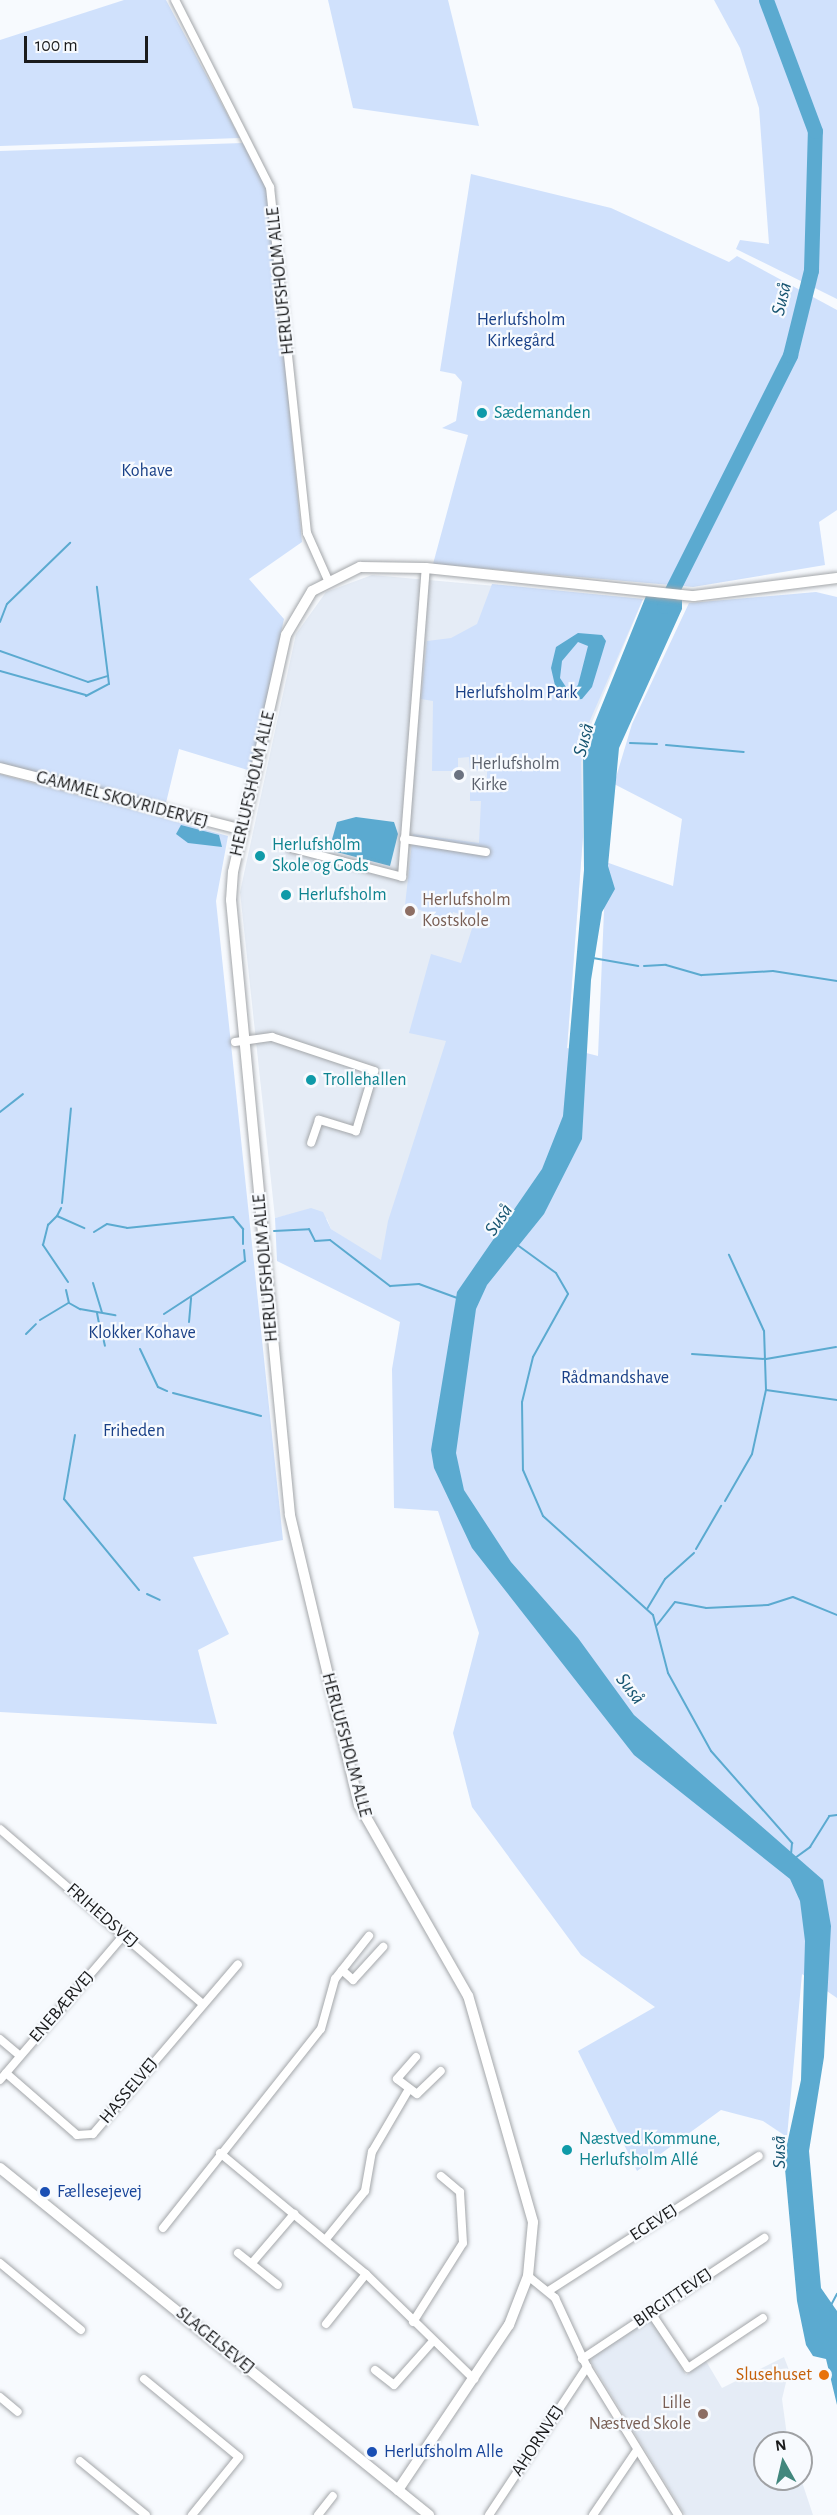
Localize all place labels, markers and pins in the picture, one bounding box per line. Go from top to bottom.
place label: Sædemanden [494,402,591,424]
marker: Sædemanden [475,406,489,420]
place label: Herlufsholm Kirke [471,754,560,796]
marker: Herlufsholm Kirke [452,768,466,782]
place label: Herlufsholm Skole og Gods [272,835,369,878]
marker: Herlufsholm Skole og Gods [253,849,267,863]
place label: Herlufsholm [298,884,387,906]
marker: Herlufsholm [279,888,293,902]
place label: Herlufsholm Kostskole [422,890,511,932]
marker: Herlufsholm Kostskole [403,904,417,918]
place label: Trollehallen [323,1069,407,1091]
marker: Trollehallen [304,1073,318,1087]
place label: Næstved Kommune, Herlufsholm Allé [579,2129,720,2172]
marker: Næstved Kommune, Herlufsholm Allé [560,2143,574,2157]
place label: Fællesejevej [57,2181,142,2203]
marker: Fællesejevej [38,2185,52,2199]
place label: Slusehuset [736,2364,812,2386]
marker: Slusehuset [817,2368,831,2382]
place label: Lille Næstved Skole [589,2393,691,2436]
marker: Lille Næstved Skole [696,2407,710,2421]
place label: Herlufsholm Alle [384,2441,503,2463]
marker: Herlufsholm Alle [365,2445,379,2459]

